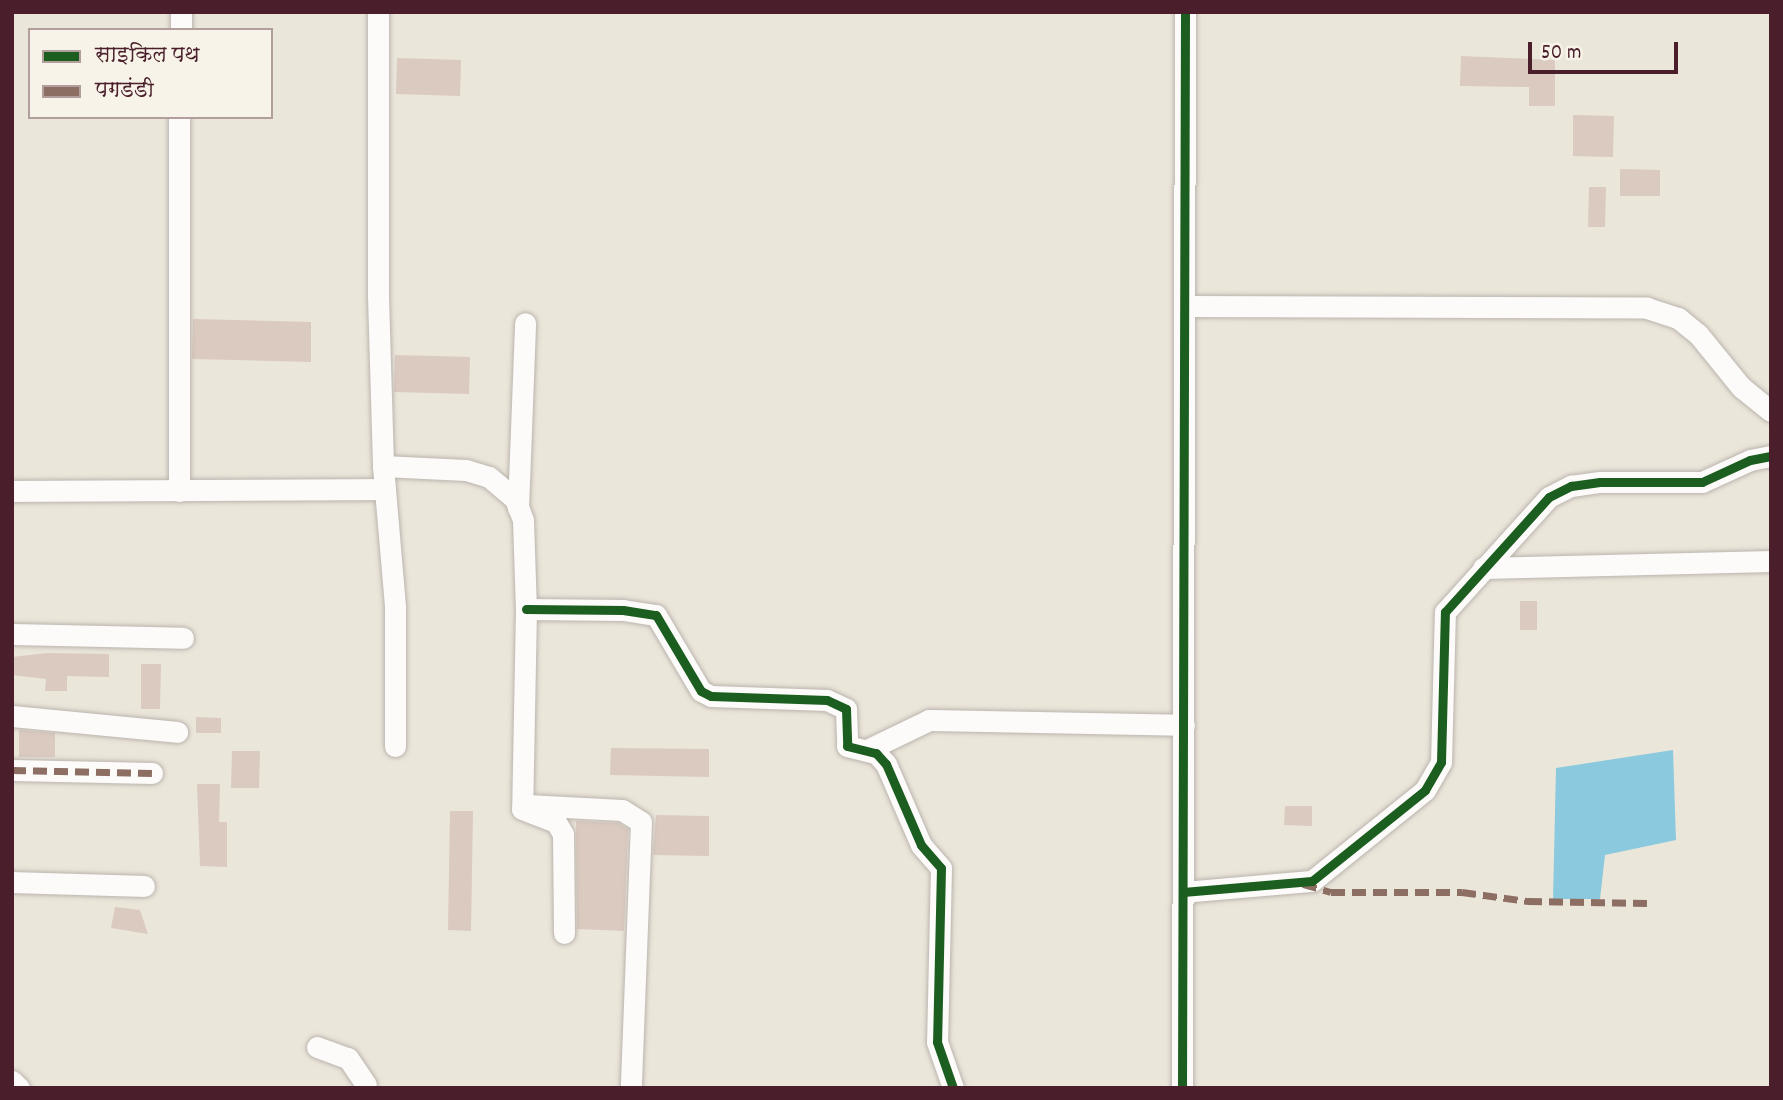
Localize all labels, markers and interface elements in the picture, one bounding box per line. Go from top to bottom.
legend [28,28,273,119]
scale bar [1531,28,1682,72]
text: 50 m [1541,39,1581,69]
text: साइकिल पथ [95,42,200,72]
text: पगडंडी [95,77,154,107]

